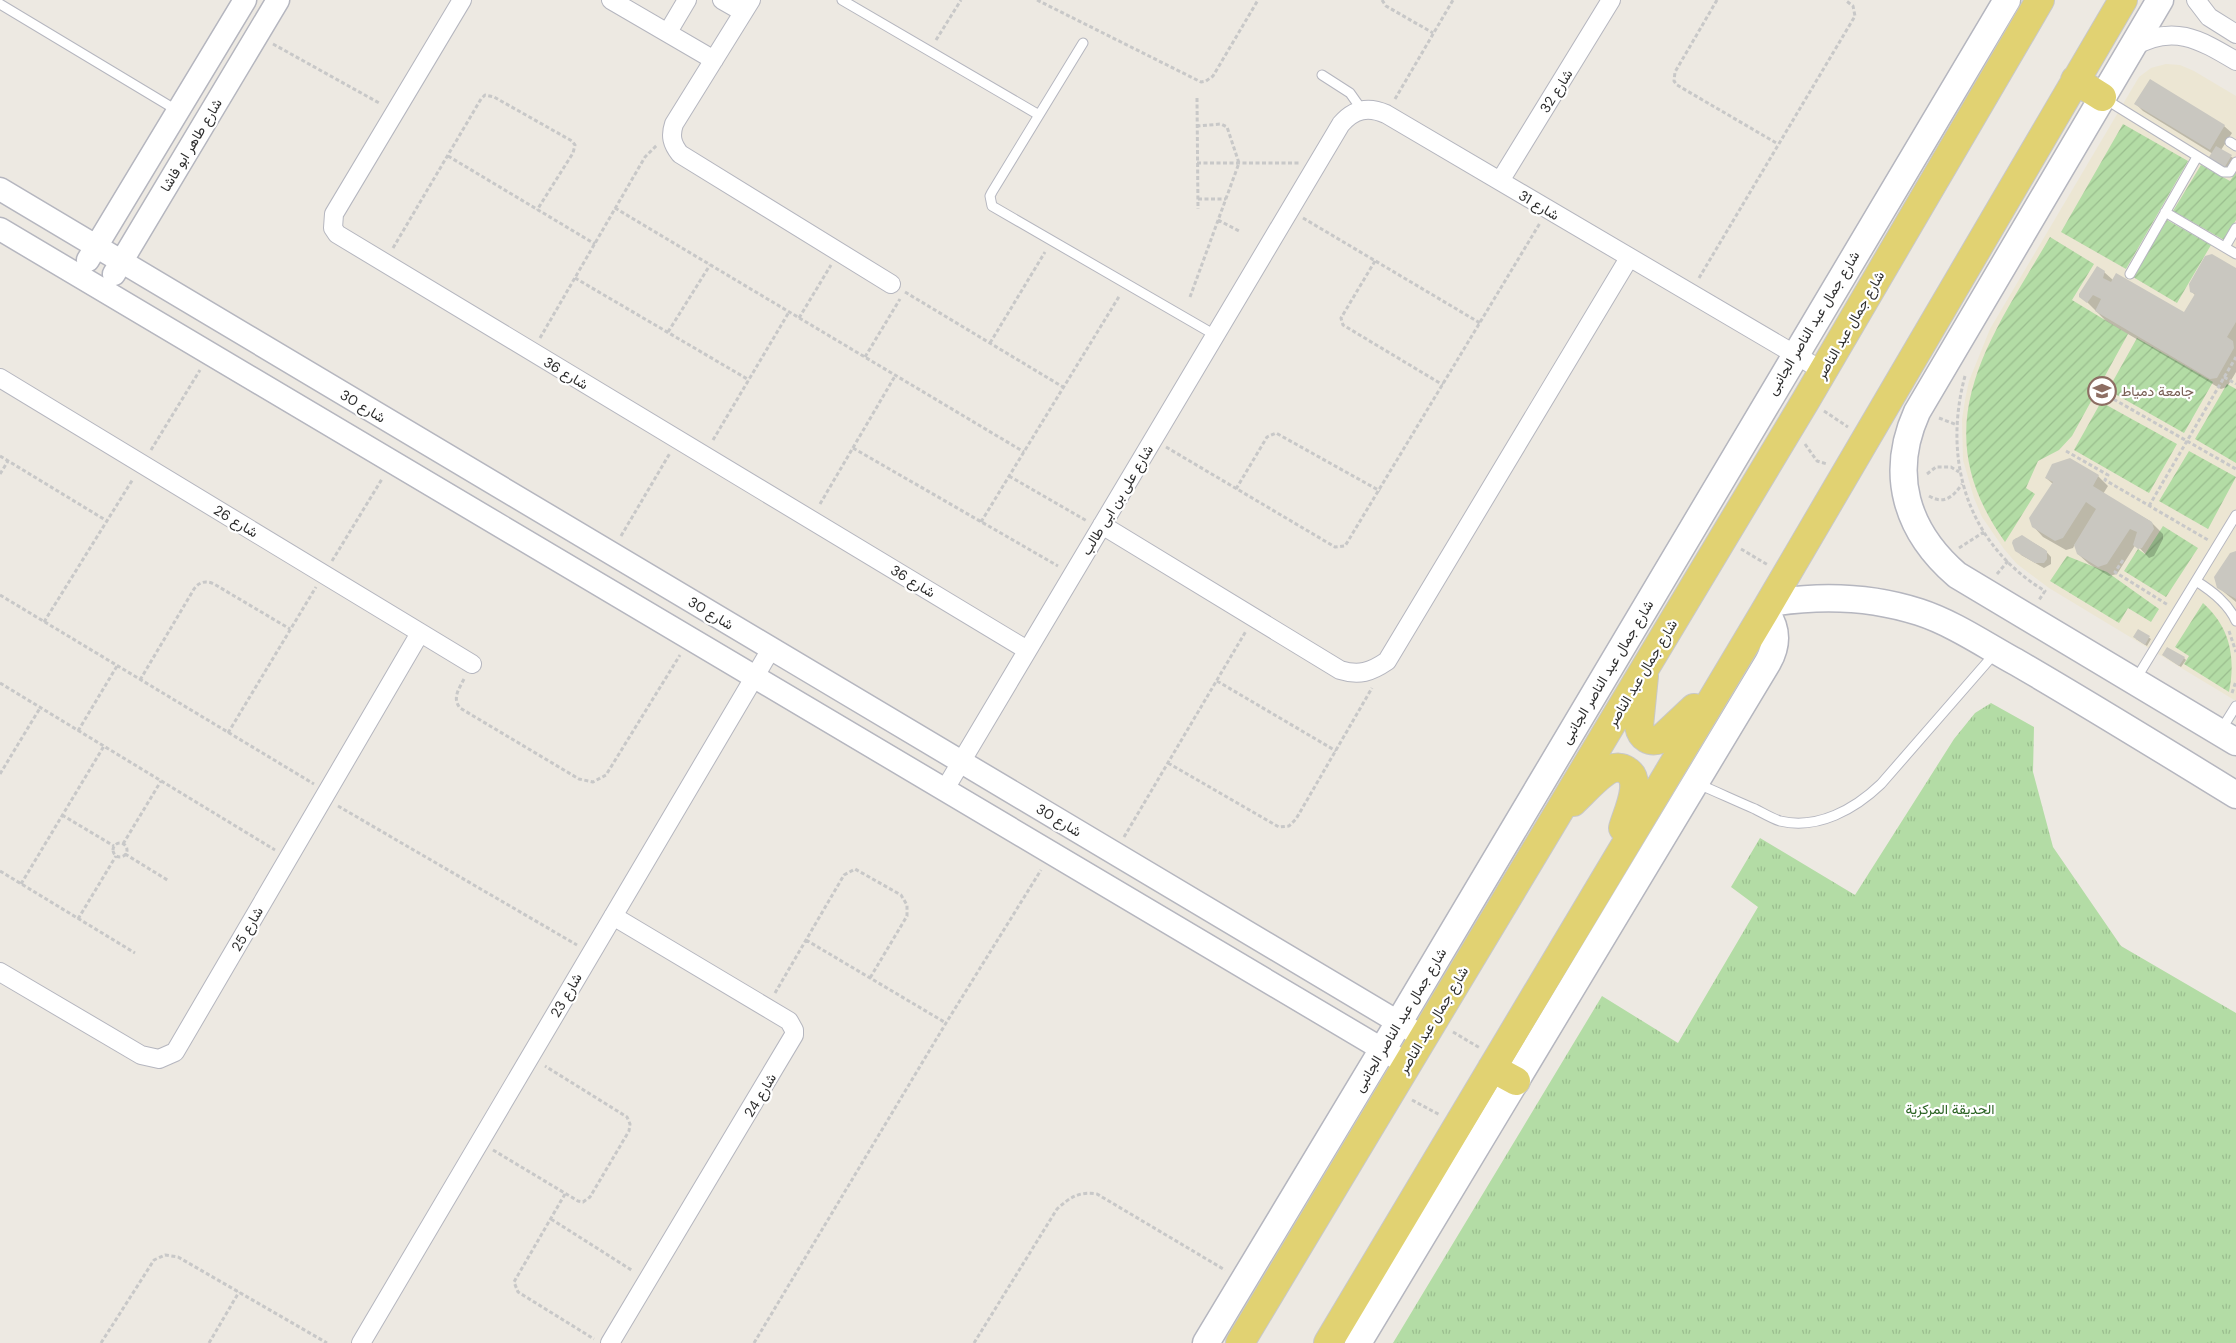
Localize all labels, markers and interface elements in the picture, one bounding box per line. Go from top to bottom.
street label: شارع 32 [1536,66,1578,117]
street label: شارع طاهر ابو فاشا [156,95,228,196]
street label: شارع 31 [1514,186,1563,226]
street label: شارع جمال عبد الناصر الجانبى [1763,248,1863,398]
street label: شارع جمال عبد الناصر [1812,268,1888,382]
street label: شارع 36 [539,353,592,395]
school or university icon: جامعة دمياط [2087,376,2117,406]
place label: جامعة دمياط [2121,382,2194,400]
street label: شارع 30 [336,385,389,428]
street label: شارع على بن ابى طالب [1077,441,1159,560]
street label: شارع 26 [209,501,262,543]
street label: شارع 36 [886,561,939,603]
street label: شارع 30 [684,592,737,635]
street label: شارع جمال عبد الناصر الجانبى [1557,597,1657,747]
street label: شارع جمال عبد الناصر [1603,617,1681,729]
street label: شارع 30 [1032,799,1085,842]
street label: شارع 25 [227,903,269,956]
street label: شارع جمال عبد الناصر الجانبى [1350,945,1450,1095]
street label: شارع جمال عبد الناصر [1394,964,1472,1076]
street label: شارع 23 [546,970,588,1021]
street label: شارع 24 [740,1070,782,1121]
park label: الحديقة المركزية [1905,1100,1995,1118]

